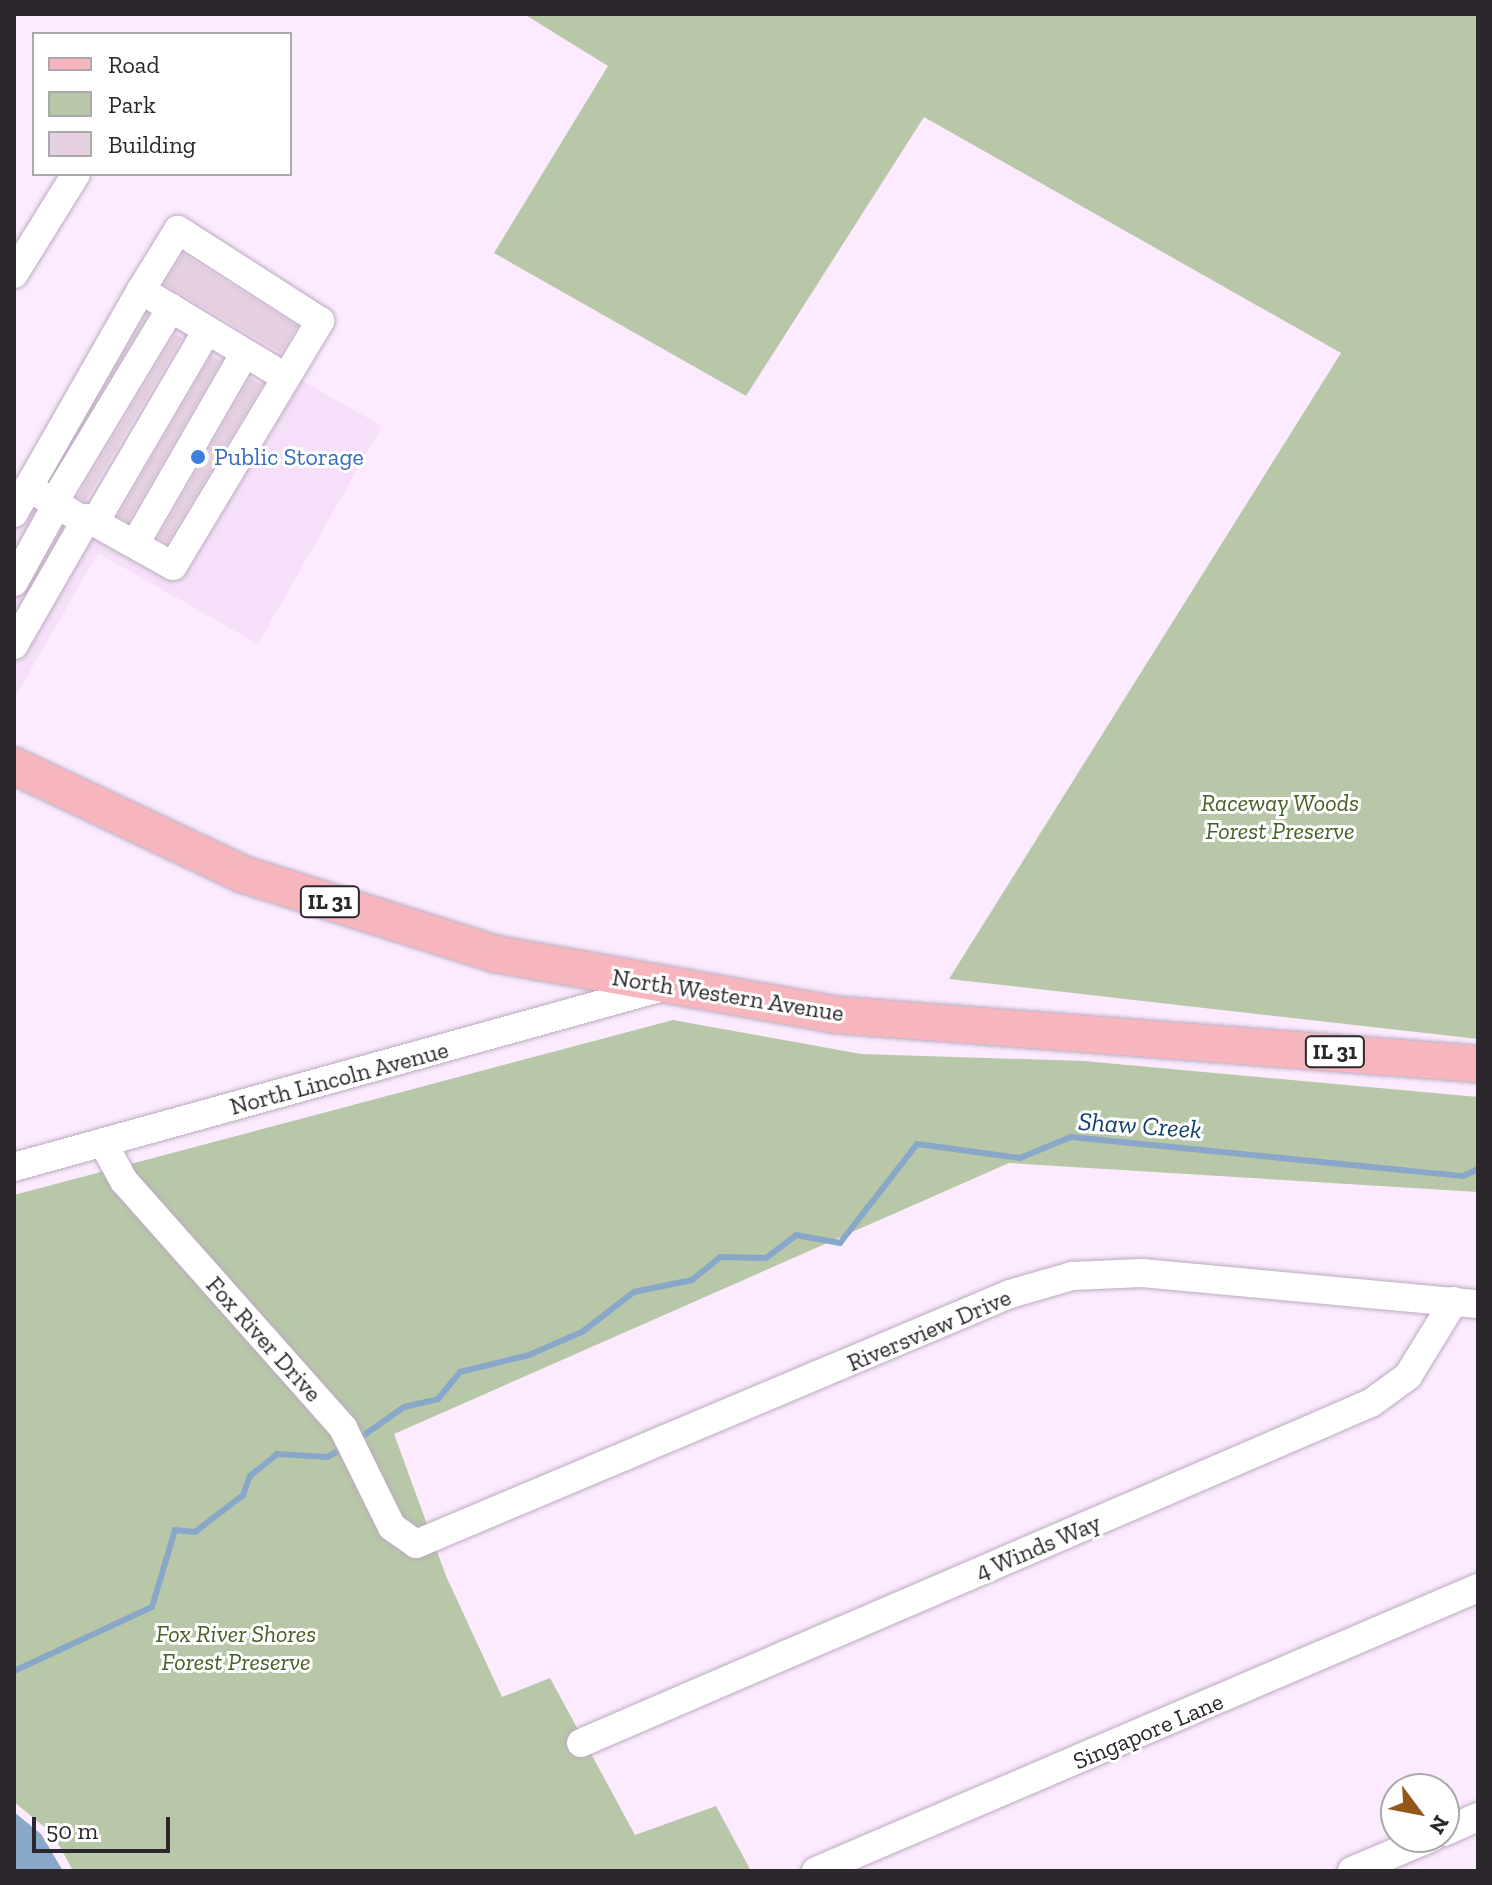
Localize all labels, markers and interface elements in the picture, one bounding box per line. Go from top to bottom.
legend [32,32,292,176]
text: Road [108,50,160,79]
text: Park [108,90,156,119]
text: Building [108,130,196,159]
place label: Public Storage [214,443,364,471]
marker: Public Storage [189,448,207,466]
park label: Raceway Woods Forest Preserve [1201,789,1359,845]
road number: IL 31 [298,884,362,920]
street label: North Western Avenue [609,962,847,1028]
road number: IL 31 [1303,1034,1367,1070]
street label: North Lincoln Avenue [226,1035,452,1121]
water label: Shaw Creek [1077,1106,1203,1146]
street label: Fox River Drive [200,1270,328,1408]
street label: Riversview Drive [843,1283,1015,1377]
street label: 4 Winds Way [970,1507,1106,1587]
park label: Fox River Shores Forest Preserve [155,1620,317,1676]
street label: Singapore Lane [1069,1686,1227,1776]
north arrow [1380,1773,1460,1853]
scale bar [36,1801,174,1851]
text: N [1423,1811,1455,1839]
text: 50 m [46,1816,98,1845]

